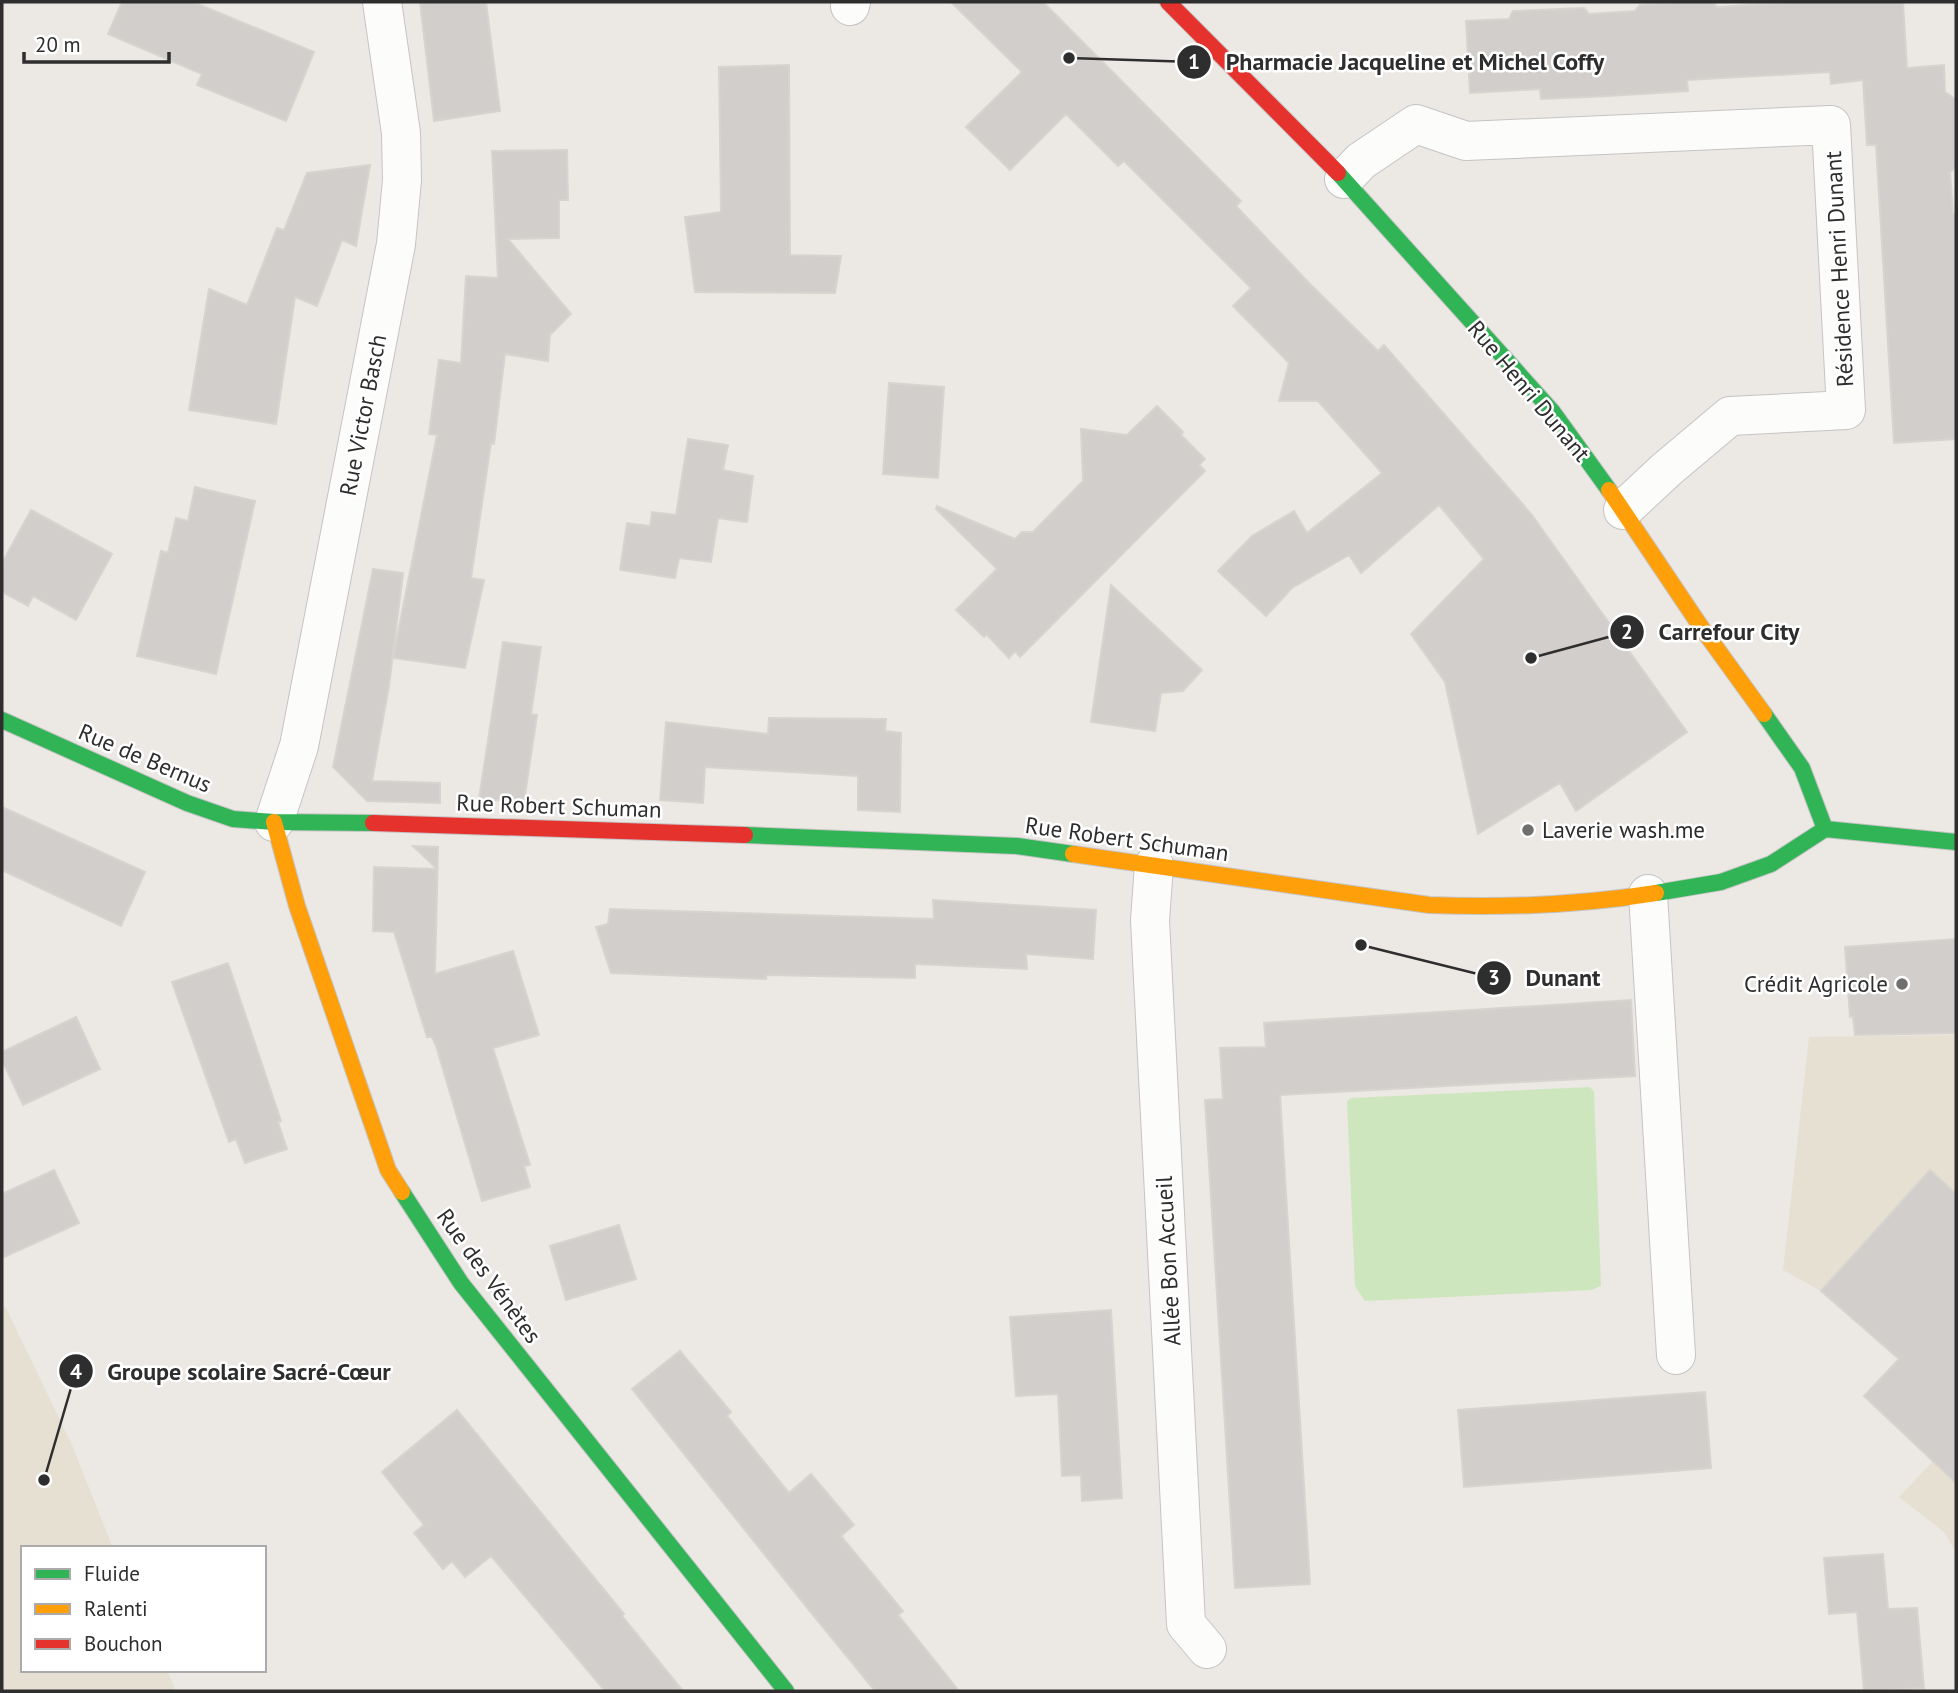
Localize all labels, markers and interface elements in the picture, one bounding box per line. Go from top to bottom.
scale bar [24,21,170,65]
text: 20 m [35,31,81,58]
callout: Pharmacie Jacqueline et Michel Coffy [1176,39,1618,84]
text: Pharmacie Jacqueline et Michel Coffy [1226,46,1605,77]
text: 1 [1188,48,1200,75]
street label: Résidence Henri Dunant [1818,150,1859,388]
street label: Rue Henri Dunant [1462,314,1597,467]
street label: Rue Victor Basch [333,332,392,498]
callout: Carrefour City [1609,609,1813,654]
text: Carrefour City [1659,616,1800,647]
text: 2 [1621,618,1633,645]
street label: Rue de Bernus [74,717,216,799]
street label: Rue Robert Schuman [456,787,662,824]
street label: Rue Robert Schuman [1023,810,1231,867]
place label: Laverie wash.me [1542,815,1705,844]
marker: Laverie wash.me [1520,822,1536,838]
callout: Dunant [1477,955,1615,1000]
text: Dunant [1526,962,1601,993]
text: 3 [1488,964,1500,991]
place label: Crédit Agricole [1744,969,1888,998]
marker: Crédit Agricole [1894,976,1910,992]
street label: Allée Bon Accueil [1149,1175,1186,1347]
street label: Rue des Vénètes [431,1203,548,1349]
callout: Groupe scolaire Sacré-Cœur [58,1349,405,1394]
text: Groupe scolaire Sacré-Cœur [107,1356,391,1387]
text: 4 [70,1358,82,1385]
legend [21,1546,266,1672]
text: Fluide [84,1560,140,1587]
text: Ralenti [84,1595,148,1622]
text: Bouchon [84,1630,163,1657]

